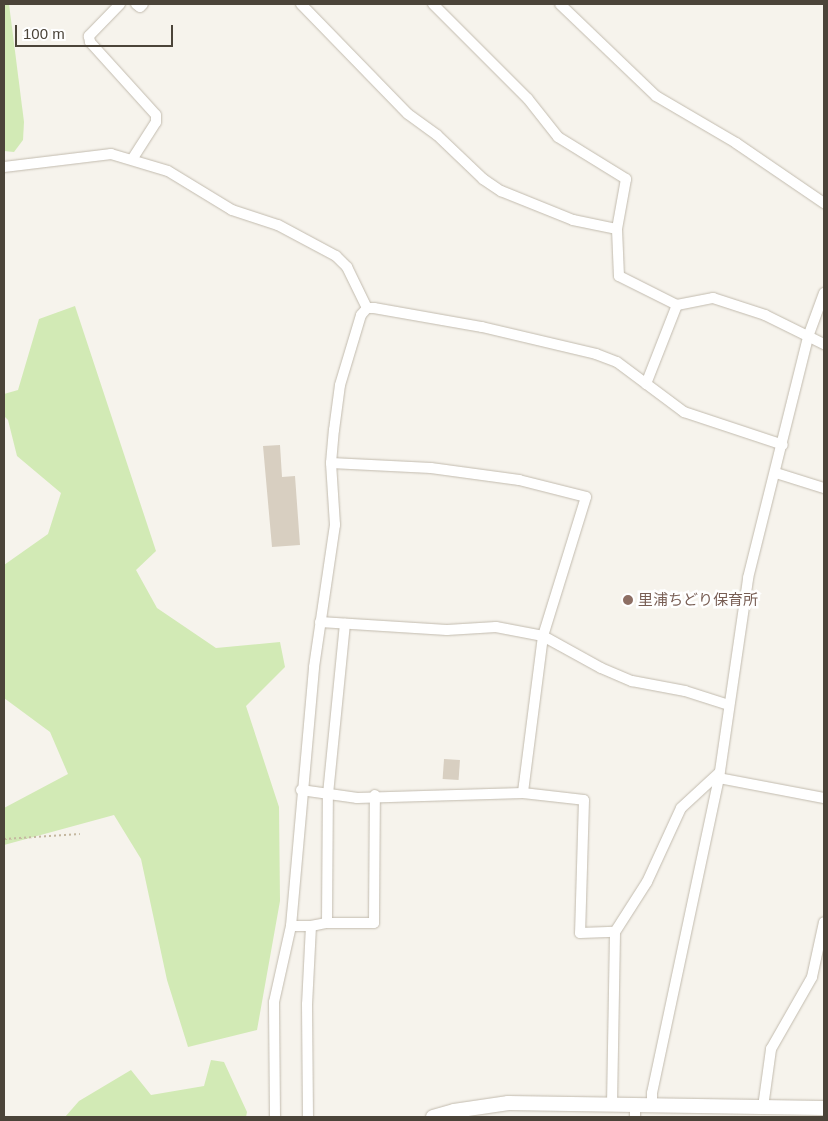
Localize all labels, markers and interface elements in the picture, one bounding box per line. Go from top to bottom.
scale bar [18,15,175,47]
text: 100 m [23,25,65,42]
place label: 里浦ちどり保育所 [638,591,758,609]
marker: 里浦ちどり保育所 [622,594,634,606]

